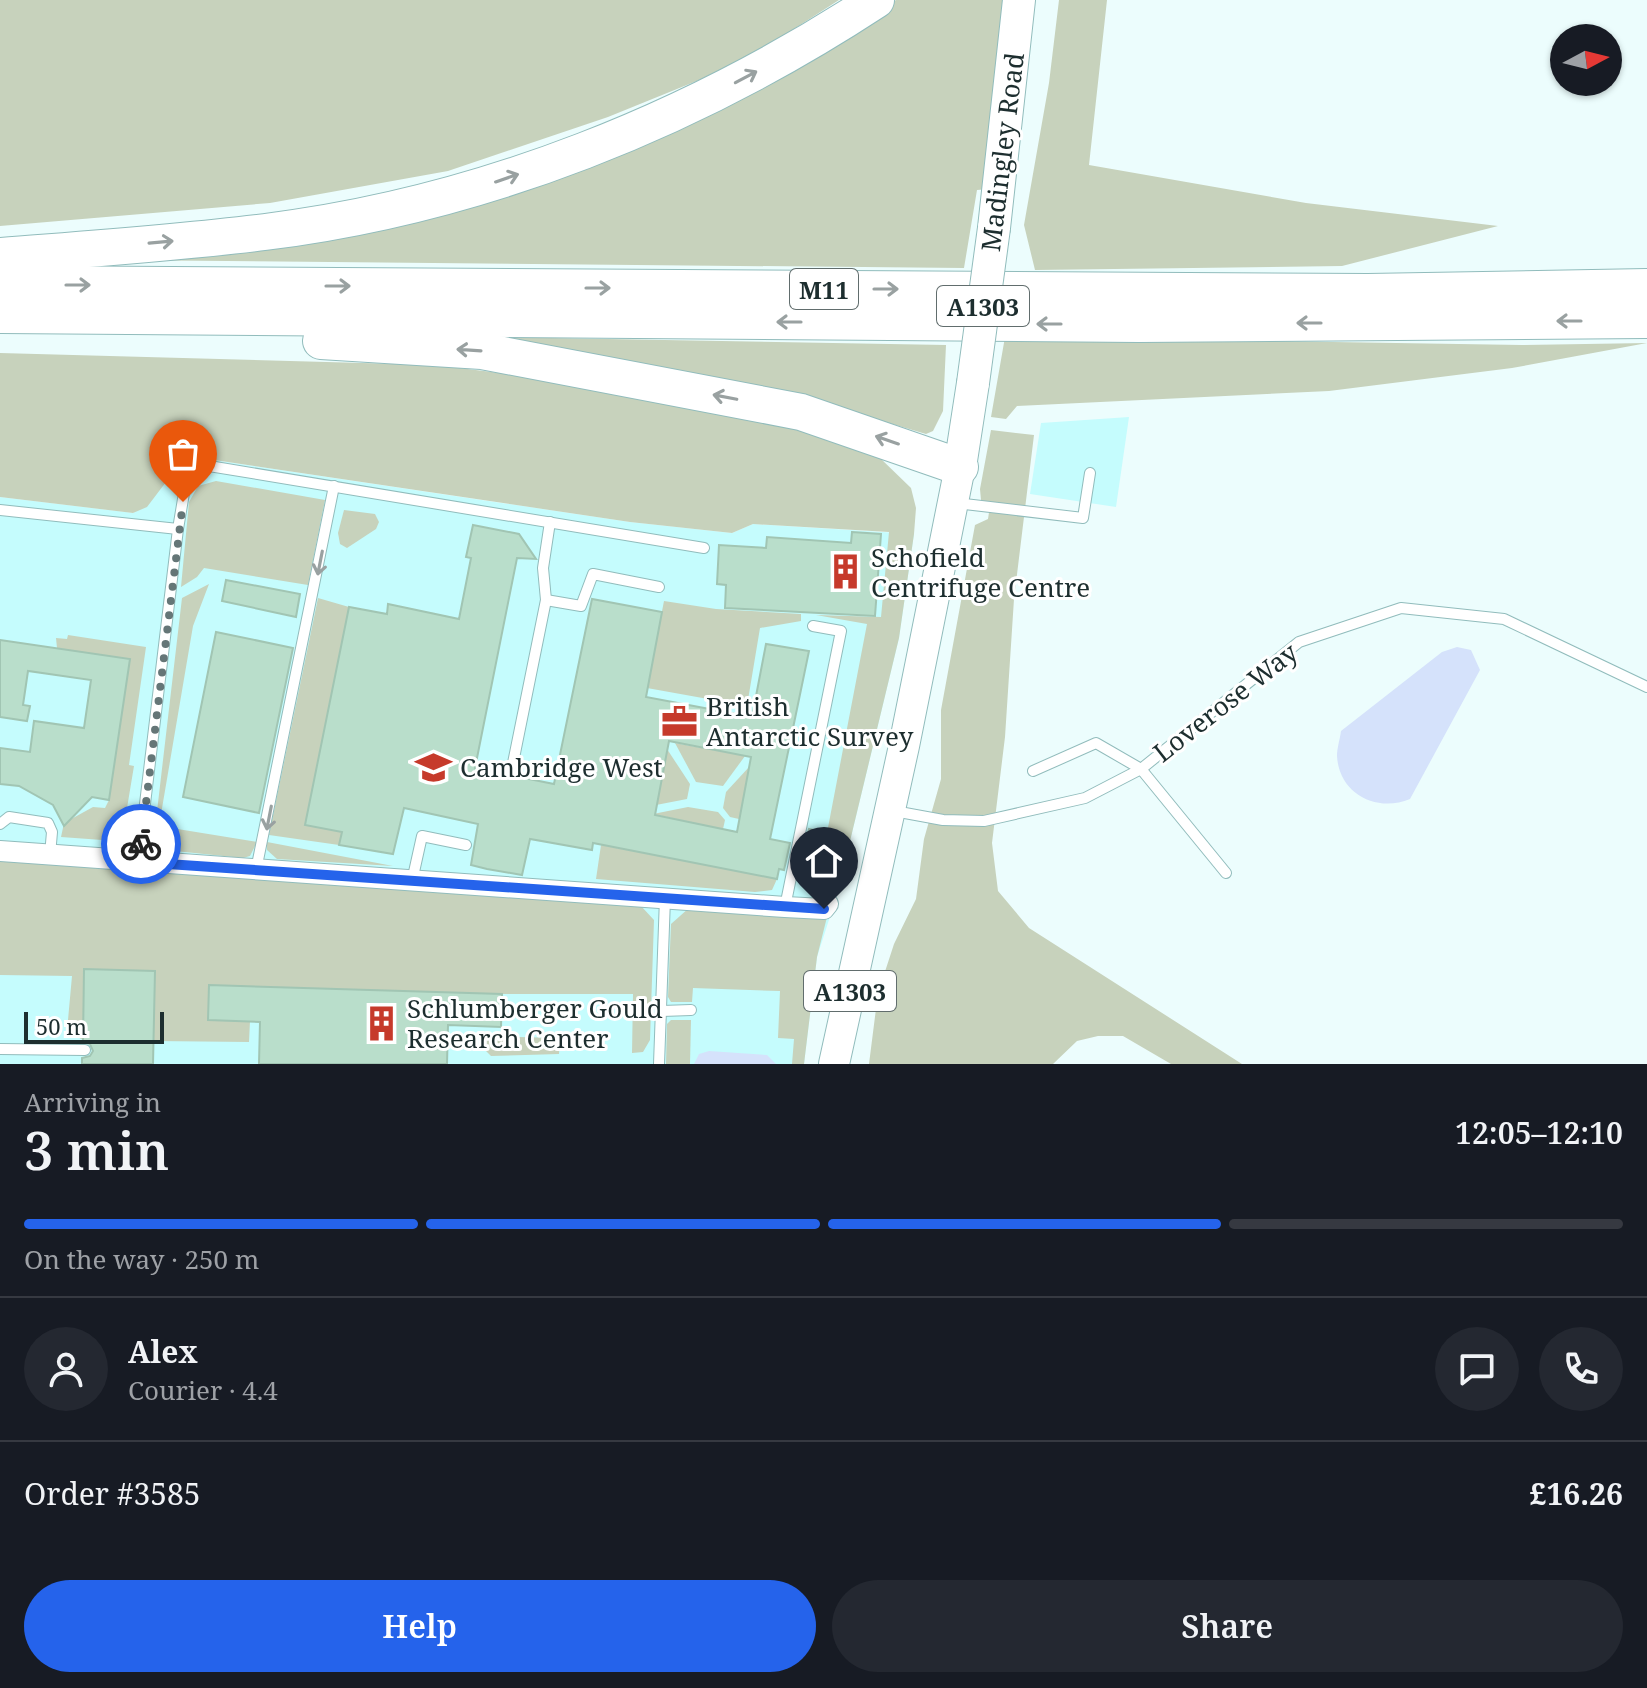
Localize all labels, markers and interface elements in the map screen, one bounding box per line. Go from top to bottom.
north arrow [1550,24,1622,96]
map controls [1550,24,1622,96]
street label: Madingley Road [972,50,1032,254]
one-way arrow [734,68,757,84]
one-way arrow [494,170,519,185]
one-way arrow [147,234,174,249]
road number: M11 [790,269,858,309]
one-way arrow [64,277,91,293]
one-way arrow [324,278,351,294]
one-way arrow [584,280,611,295]
one-way arrow [872,281,899,297]
road number: A1303 [937,286,1029,326]
one-way arrow [1556,313,1583,329]
one-way arrow [776,314,803,330]
one-way arrow [1296,315,1323,331]
one-way arrow [1036,316,1063,332]
one-way arrow [456,342,483,357]
one-way arrow [712,389,738,404]
pin [149,420,217,502]
one-way arrow [875,431,900,446]
icon: bag [161,432,205,476]
place label: Schofield Centrifuge Centre [871,539,1090,605]
one-way arrow [312,549,327,575]
building icon: Schofield Centrifuge Centre [826,553,864,591]
street label: Loverose Way [1145,634,1305,770]
place label: British Antarctic Survey [706,688,914,754]
office icon: British Antarctic Survey [661,702,699,740]
school or university icon: Cambridge West [415,748,453,786]
place label: Cambridge West [460,749,663,785]
courier [101,804,181,884]
one-way arrow [260,804,275,830]
icon: bike [119,822,163,866]
pin [790,827,858,909]
icon: home [802,839,846,883]
road number: A1303 [804,971,896,1011]
place label: Schlumberger Gould Research Center [407,990,663,1056]
building icon: Schlumberger Gould Research Center [362,1004,400,1042]
scale bar [24,1008,164,1044]
text: 50 m [36,1011,87,1041]
text: Arriving in [24,1084,161,1120]
text: 12:05–12:10 [1455,1112,1623,1153]
text: 3 min [24,1114,169,1185]
text: On the way · 250 m [24,1241,259,1277]
button: person [24,1327,108,1411]
button: chat [1435,1327,1519,1411]
button: phone [1539,1327,1623,1411]
text: Alex [128,1331,198,1372]
text: Courier · 4.4 [128,1372,278,1408]
text: Order #3585 [24,1473,201,1514]
text: £16.26 [1530,1473,1623,1514]
button: Help [24,1580,816,1672]
button: Share [832,1580,1623,1672]

